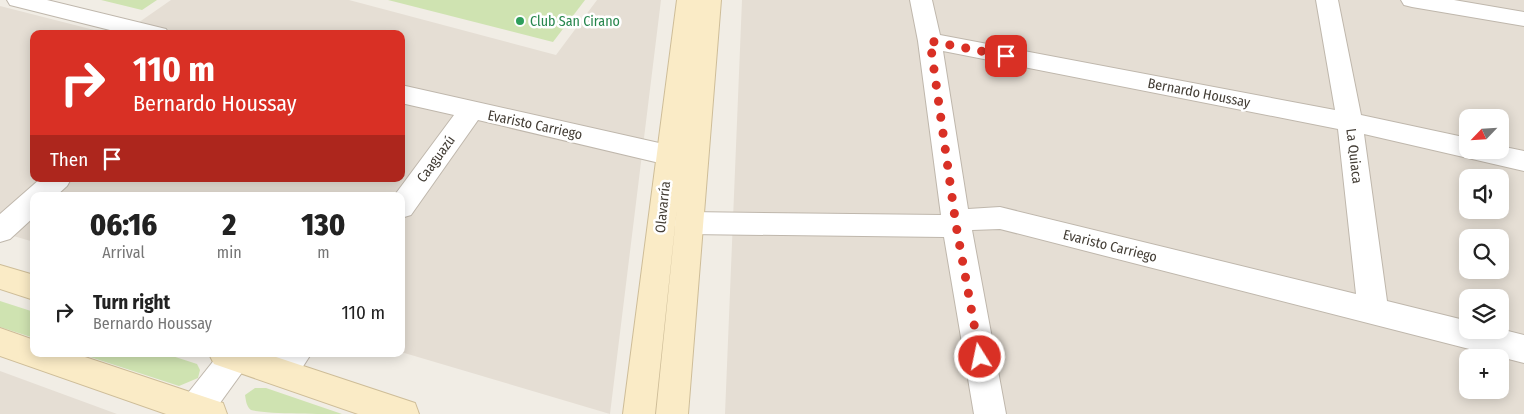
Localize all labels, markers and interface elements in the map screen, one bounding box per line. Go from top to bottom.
place label: Club San Cirano [530,13,620,30]
marker: Club San Cirano [514,15,526,27]
pin [985,35,1027,77]
icon: arrive [992,42,1020,70]
text: 110 m [133,48,215,90]
icon: right [50,50,115,115]
street label: Bernardo Houssay [1146,75,1252,111]
text: Bernardo Houssay [133,90,297,117]
street label: Evaristo Carriego [486,107,584,143]
north arrow [1459,109,1509,159]
map controls [1459,109,1509,399]
street label: La Quiaca [1342,127,1366,185]
street label: Caaguazú [413,132,459,186]
icon: arrive [98,145,126,173]
text: Then [50,148,88,171]
button: sound [1459,169,1509,219]
street label: Olavarría [652,180,674,234]
text: 06:16 [90,207,157,243]
text: 2 [222,207,236,243]
text: 130 [301,207,345,243]
street label: Evaristo Carriego [1061,226,1159,266]
button: search [1459,229,1509,279]
text: Arrival [102,243,145,262]
text: min [217,243,242,262]
text: m [317,243,329,262]
button: layers [1459,289,1509,339]
text: Turn right [93,291,170,314]
icon: right [50,298,78,326]
text: 110 m [341,301,385,324]
text: Bernardo Houssay [93,314,212,333]
position arrow [953,330,1005,382]
button: + [1459,349,1509,399]

